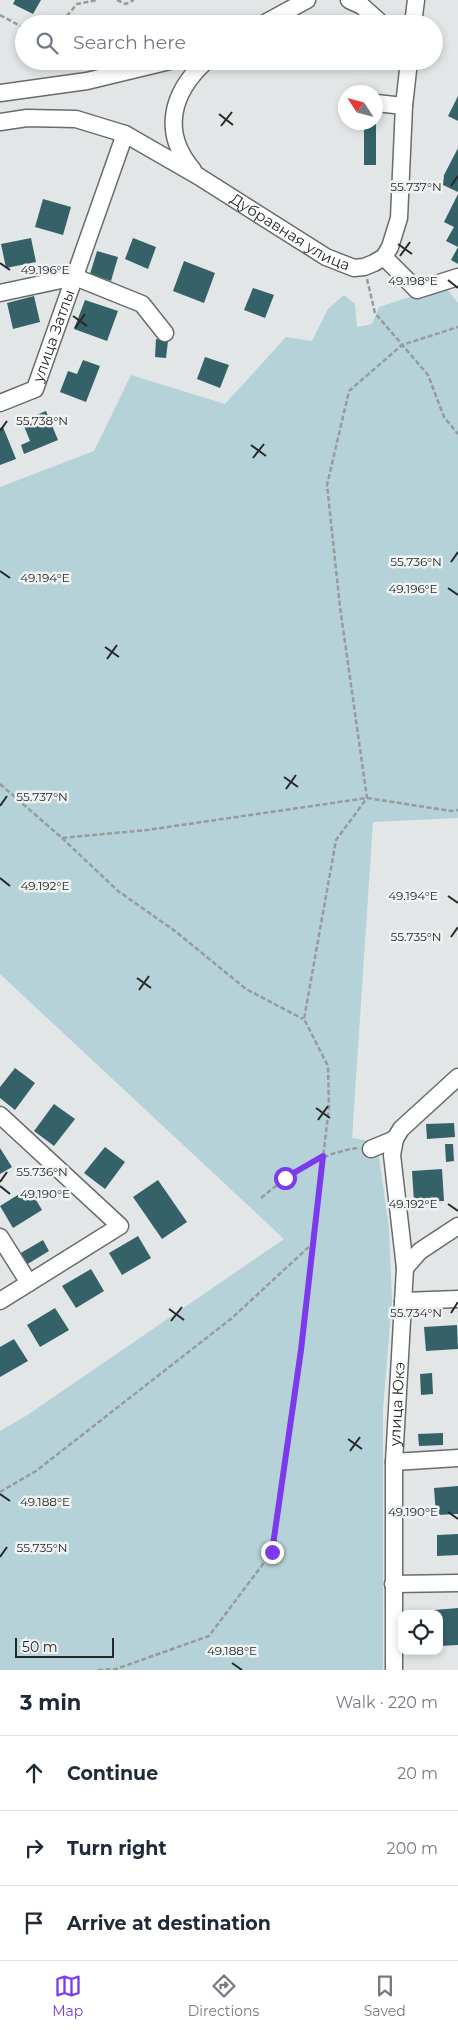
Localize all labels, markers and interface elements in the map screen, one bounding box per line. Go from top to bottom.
search box [15,15,443,70]
icon: search [33,29,61,57]
text: Search here [73,31,186,54]
north arrow [338,85,383,130]
text: 55.737°N [390,179,442,194]
street label: Дубравная улица [227,189,353,275]
text: 49.196°E [20,262,70,277]
text: 49.198°E [388,273,438,288]
street label: улица Затлы [28,287,78,385]
text: 55.738°N [16,413,68,428]
text: 55.736°N [390,554,442,569]
text: 49.194°E [20,570,70,585]
text: 49.196°E [388,581,438,596]
text: 55.737°N [16,789,68,804]
text: 49.192°E [21,878,69,893]
text: 49.194°E [388,888,438,903]
text: 55.735°N [391,929,441,944]
text: 55.736°N [16,1164,68,1179]
route start [274,1167,297,1190]
text: 49.190°E [20,1186,70,1201]
text: 49.192°E [389,1196,437,1211]
text: 55.734°N [390,1305,442,1320]
street label: улица Юкэ [385,1361,409,1448]
text: 49.188°E [20,1494,70,1509]
text: 49.190°E [388,1504,438,1519]
text: 55.735°N [17,1540,67,1555]
route end [261,1541,284,1564]
map controls [398,1610,443,1655]
button: locate [398,1610,443,1655]
scale bar [15,1635,114,1658]
text: 50 m [22,1638,58,1656]
text: 49.188°E [207,1643,257,1658]
text: 3 min [20,1690,81,1715]
text: Walk · 220 m [335,1693,438,1712]
icon: ahead [20,1759,48,1787]
text: Continue [67,1762,158,1785]
text: 20 m [397,1764,438,1783]
icon: right [20,1834,48,1862]
text: Turn right [67,1837,167,1860]
text: 200 m [387,1839,438,1858]
icon: arrive [20,1909,48,1937]
text: Arrive at destination [67,1912,271,1935]
tab: Map [52,1972,83,2020]
tab: Directions [188,1972,259,2020]
tab: Saved [364,1972,406,2020]

